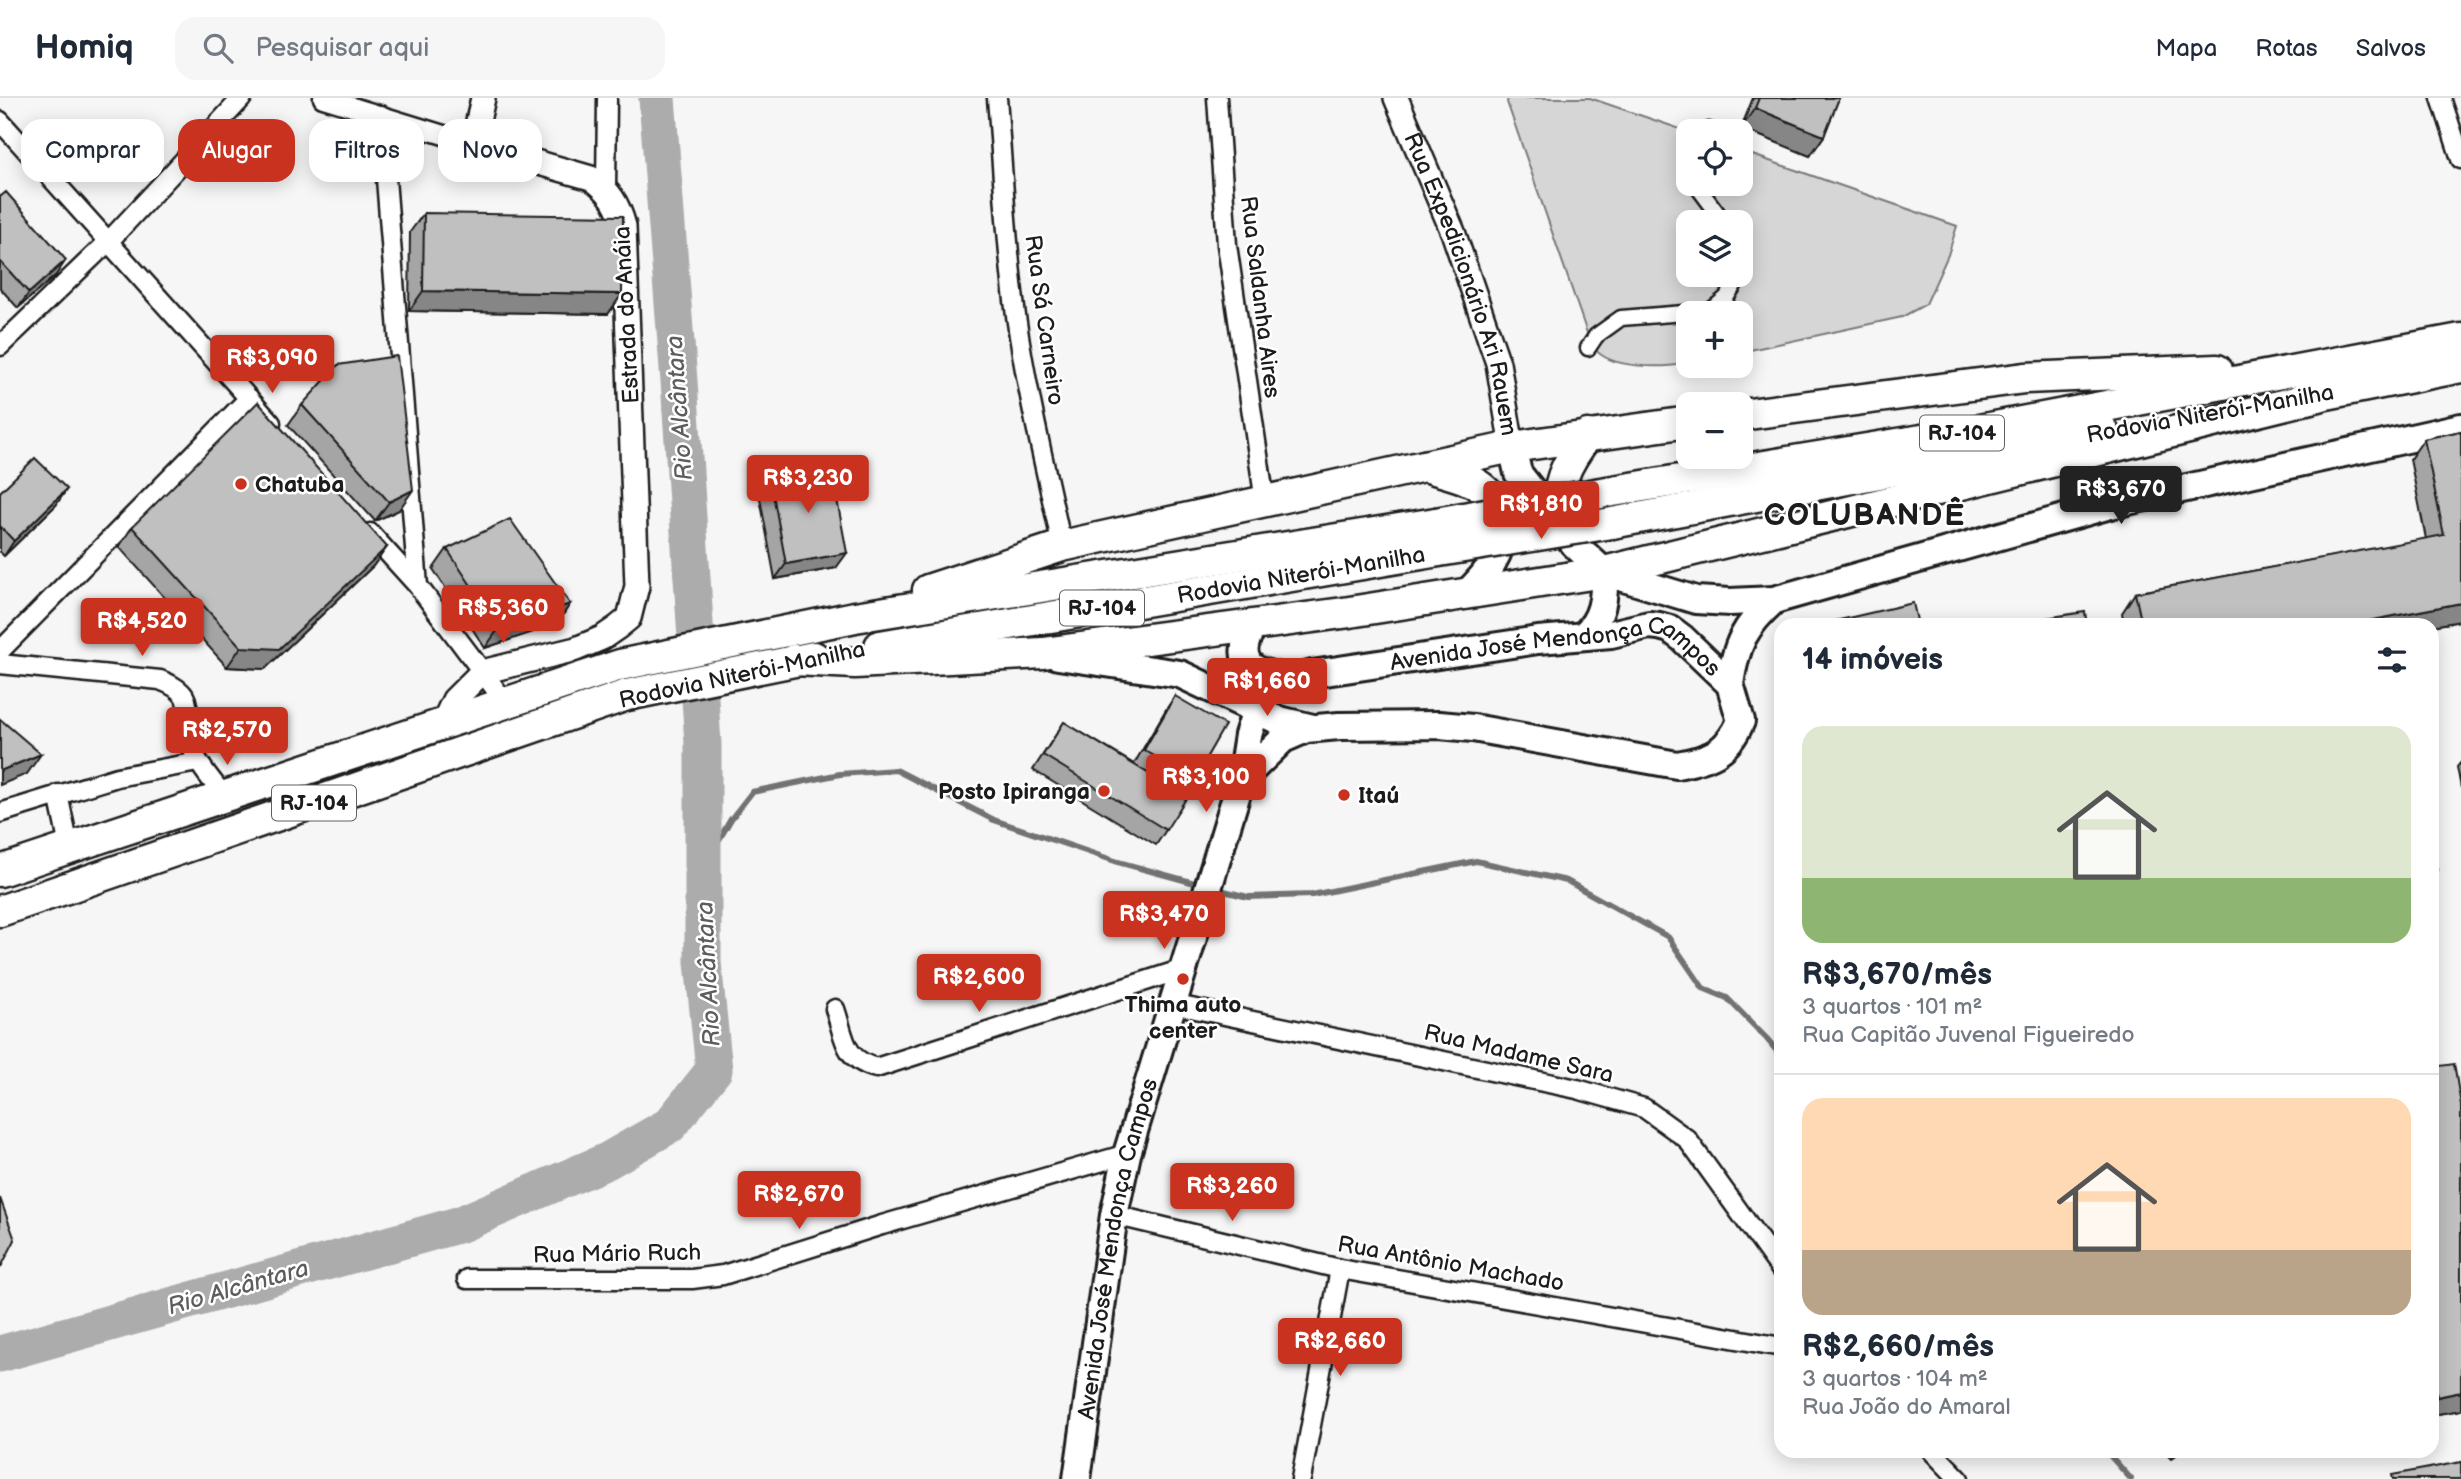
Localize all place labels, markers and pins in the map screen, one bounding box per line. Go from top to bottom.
pin: R$3,090 [207,336,337,395]
pin: R$3,230 [743,456,873,515]
pin: R$3,670 [2056,466,2186,526]
place label: Chatuba [255,471,344,499]
marker: Chatuba [233,476,249,492]
pin: R$1,810 [1476,482,1606,541]
pin: R$5,360 [438,586,568,645]
pin: R$4,520 [77,598,207,658]
pin: R$1,660 [1202,658,1332,718]
pin: R$2,570 [162,708,292,767]
pin: R$3,100 [1141,754,1271,814]
place label: Posto Ipiranga [938,778,1090,806]
place label: Itaú [1358,782,1399,810]
marker: Posto Ipiranga [1096,783,1112,799]
marker: Itaú [1336,787,1352,803]
pin: R$3,470 [1099,892,1229,951]
pin: R$2,600 [914,954,1044,1014]
marker: Thima auto center [1175,971,1191,987]
place label: Thima auto center [1125,991,1241,1045]
pin: R$3,260 [1167,1164,1297,1223]
pin: R$2,670 [734,1172,864,1231]
pin: R$2,660 [1275,1318,1405,1378]

